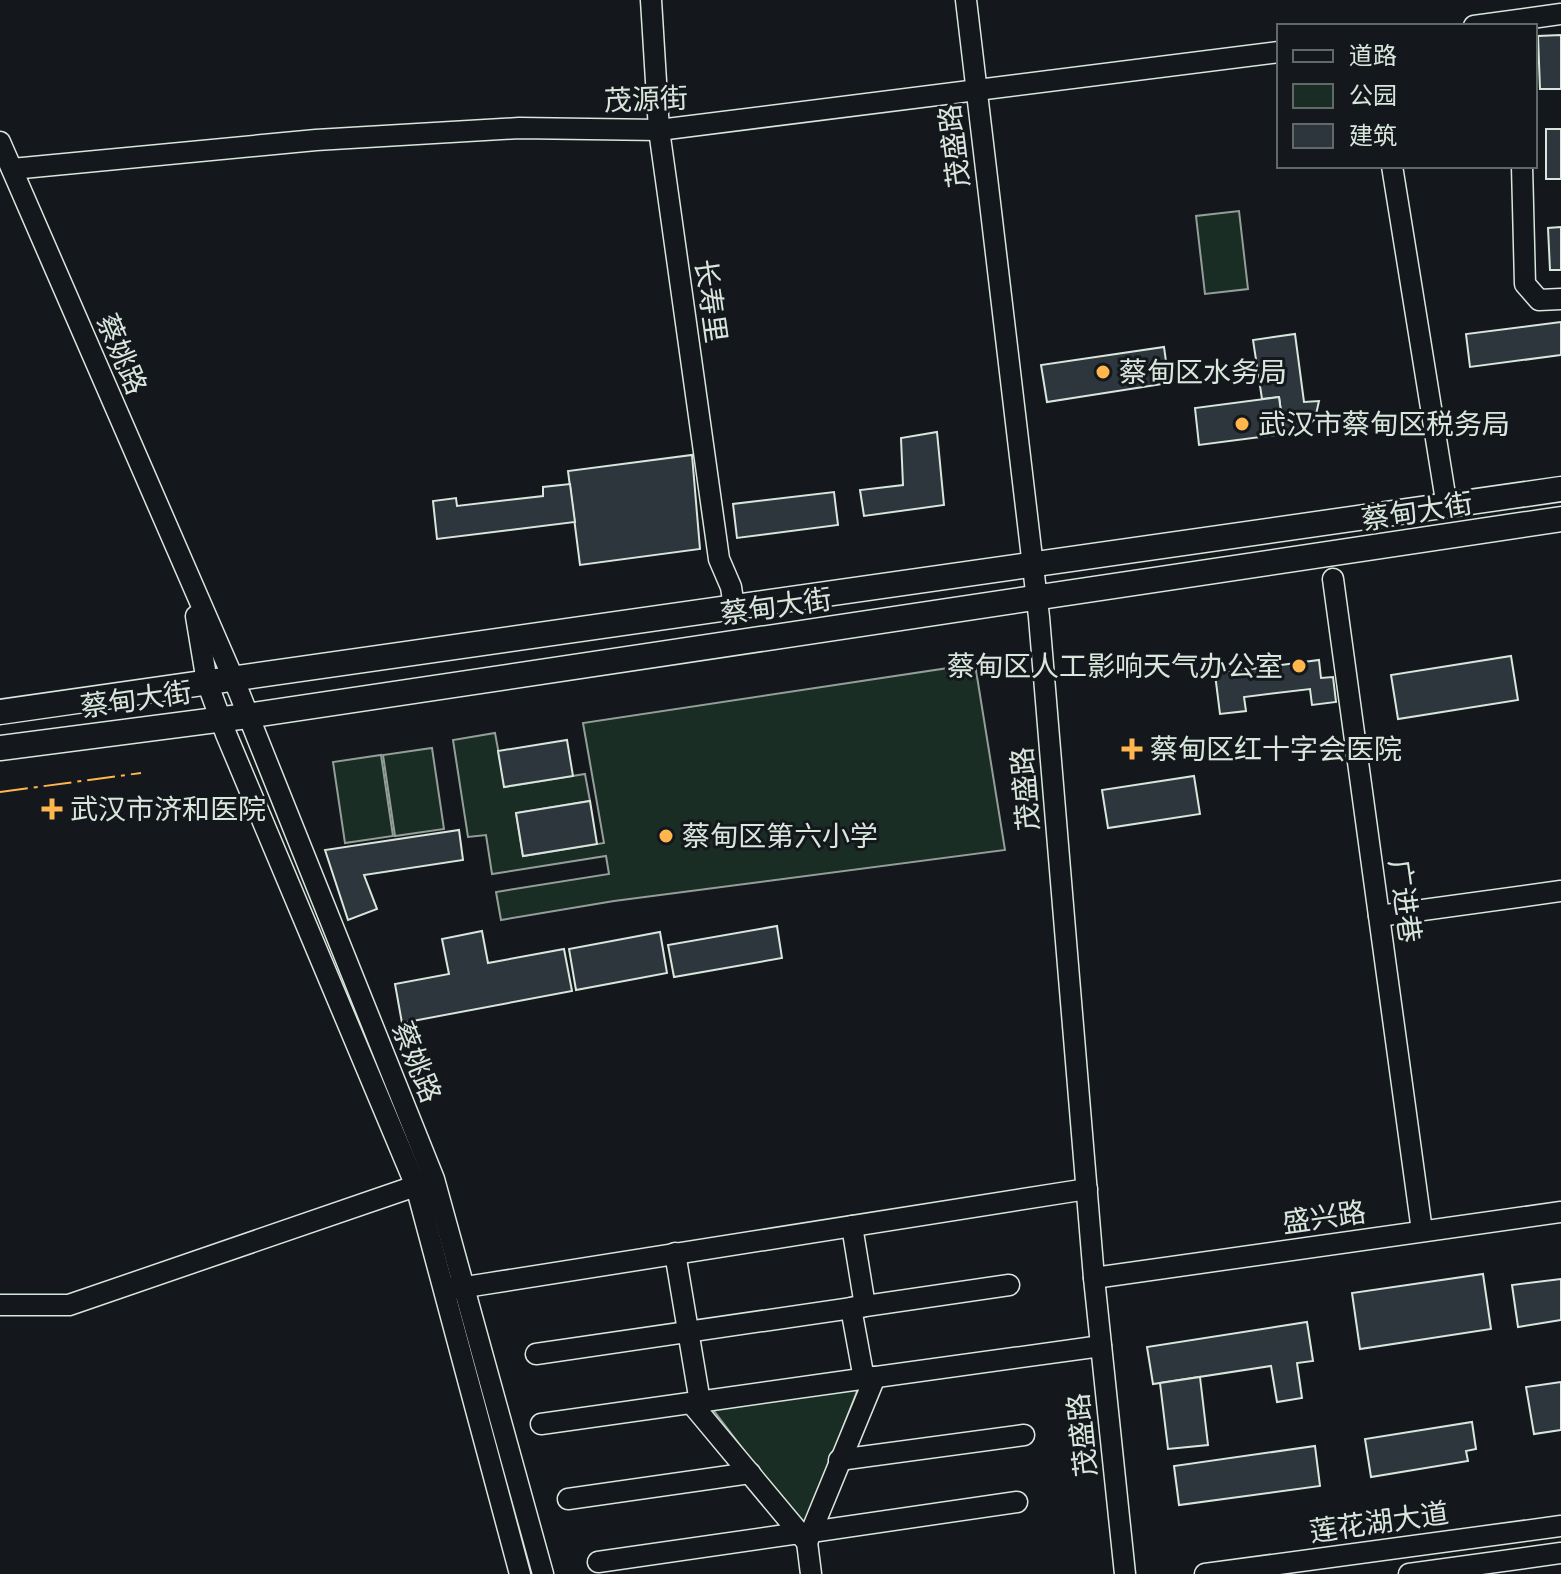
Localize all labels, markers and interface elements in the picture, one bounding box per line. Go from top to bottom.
legend [1277,24,1537,168]
text: 道路 [1349,39,1397,71]
street label: 茂源街 [603,79,689,118]
text: 公园 [1349,79,1397,111]
street label: 茂盛路 [930,102,977,190]
text: 建筑 [1349,119,1397,151]
street label: 长寿里 [687,257,736,345]
street label: 蔡姚路 [89,308,156,400]
place label: 蔡甸区水务局 [1119,353,1287,390]
marker: 蔡甸区水务局 [1094,363,1112,381]
place label: 武汉市蔡甸区税务局 [1258,405,1510,442]
marker: 武汉市蔡甸区税务局 [1233,415,1251,433]
street label: 蔡甸大街 [1359,483,1475,538]
street label: 蔡甸大街 [718,579,834,632]
place label: 蔡甸区人工影响天气办公室 [947,647,1283,684]
marker: 蔡甸区人工影响天气办公室 [1290,657,1308,675]
street label: 蔡甸大街 [78,672,194,725]
place label: 蔡甸区红十字会医院 [1150,730,1402,767]
marker: 蔡甸区红十字会医院 [1121,738,1143,760]
street label: 茂盛路 [1002,746,1047,833]
place label: 武汉市济和医院 [70,790,266,827]
marker: 武汉市济和医院 [41,798,63,820]
place label: 蔡甸区第六小学 [682,817,878,854]
marker: 蔡甸区第六小学 [657,827,675,845]
street label: 广进巷 [1381,857,1430,945]
street label: 蔡姚路 [385,1016,450,1108]
street label: 盛兴路 [1280,1192,1368,1241]
street label: 茂盛路 [1059,1391,1104,1479]
street label: 莲花湖大道 [1307,1493,1451,1550]

